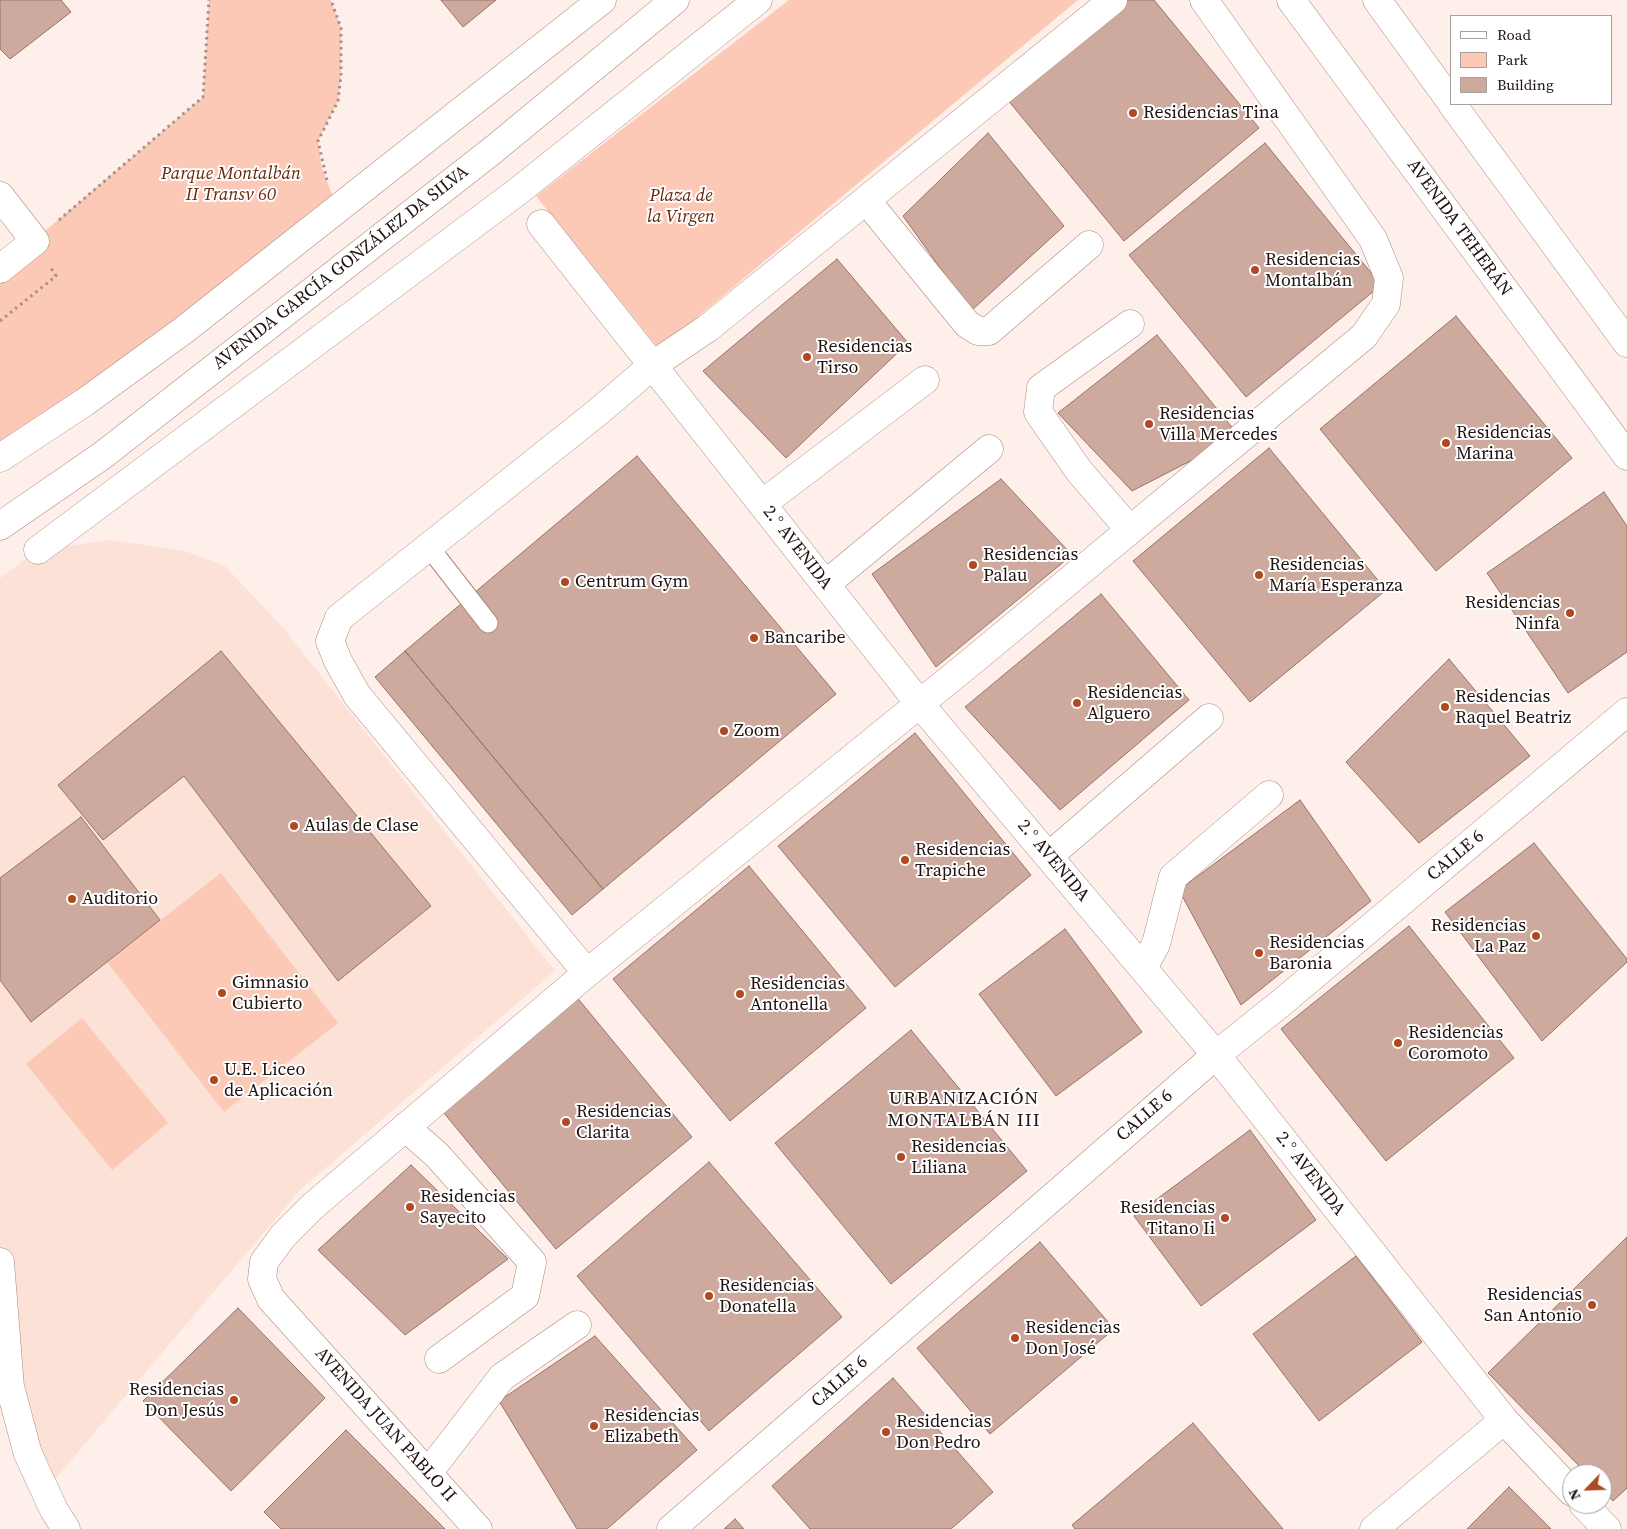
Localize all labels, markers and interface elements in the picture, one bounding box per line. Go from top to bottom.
legend [1450,15,1612,105]
text: Road [1497,24,1531,45]
text: Park [1497,49,1528,70]
text: Building [1497,74,1554,95]
place label: Residencias Tina [1143,102,1279,124]
marker: Residencias Tina [1127,107,1139,119]
street label: AVENIDA TEHERÁN [1402,155,1516,301]
street label: AVENIDA GARCÍA GONZÁLEZ DA SILVA [209,161,473,375]
park label: Parque Montalbán II Transv 60 [161,163,301,205]
park label: Plaza de la Virgen [647,185,715,228]
place label: Residencias Montalbán [1265,249,1360,292]
marker: Residencias Montalbán [1249,264,1261,276]
place label: Residencias Tirso [817,336,912,378]
marker: Residencias Tirso [801,351,813,363]
place label: Residencias Villa Mercedes [1159,403,1278,446]
marker: Residencias Villa Mercedes [1143,418,1155,430]
place label: Residencias Marina [1456,422,1551,464]
marker: Residencias Marina [1440,437,1452,449]
street label: 2.° AVENIDA [757,502,837,594]
place label: Residencias Palau [983,544,1078,586]
place label: Residencias María Esperanza [1269,554,1403,596]
marker: Residencias Palau [967,559,979,571]
marker: Residencias María Esperanza [1253,569,1265,581]
place label: Centrum Gym [575,571,688,593]
marker: Centrum Gym [559,576,571,588]
place label: Residencias Ninfa [1465,592,1560,634]
marker: Residencias Ninfa [1564,607,1576,619]
place label: Bancaribe [764,627,846,649]
marker: Bancaribe [748,632,760,644]
place label: Residencias Alguero [1087,682,1182,724]
place label: Residencias Raquel Beatriz [1455,686,1571,729]
marker: Residencias Alguero [1071,697,1083,709]
marker: Residencias Raquel Beatriz [1439,701,1451,713]
place label: Zoom [734,720,780,742]
marker: Zoom [718,725,730,737]
place label: Aulas de Clase [304,815,419,837]
street label: 2.° AVENIDA [1012,815,1094,907]
marker: Aulas de Clase [288,820,300,832]
street label: CALLE 6 [1423,826,1489,886]
place label: Residencias Trapiche [915,839,1010,882]
marker: Residencias Trapiche [899,854,911,866]
place label: Auditorio [82,888,158,910]
marker: Auditorio [66,893,78,905]
place label: Residencias La Paz [1431,915,1526,958]
marker: Residencias La Paz [1530,930,1542,942]
place label: Residencias Baronia [1269,932,1364,974]
marker: Residencias Baronia [1253,947,1265,959]
place label: Gimnasio Cubierto [232,972,309,1014]
place label: Residencias Antonella [750,973,845,1016]
marker: Gimnasio Cubierto [216,987,228,999]
marker: Residencias Antonella [734,988,746,1000]
place label: Residencias Coromoto [1408,1022,1503,1064]
marker: Residencias Coromoto [1392,1037,1404,1049]
place label: U.E. Liceo de Aplicación [224,1059,333,1102]
marker: U.E. Liceo de Aplicación [208,1074,220,1086]
street label: CALLE 6 [1112,1086,1178,1146]
district label: URBANIZACIÓN MONTALBÁN III [886,1088,1042,1132]
place label: Residencias Clarita [576,1101,671,1144]
marker: Residencias Clarita [560,1116,572,1128]
street label: 2.° AVENIDA [1270,1128,1350,1220]
place label: Residencias Liliana [911,1136,1006,1178]
marker: Residencias Liliana [895,1151,907,1163]
place label: Residencias Sayecito [420,1186,515,1228]
place label: Residencias Titano Ii [1120,1197,1215,1240]
marker: Residencias Sayecito [404,1201,416,1213]
marker: Residencias Titano Ii [1219,1212,1231,1224]
place label: Residencias Donatella [719,1275,814,1318]
place label: Residencias San Antonio [1484,1284,1582,1326]
marker: Residencias Donatella [703,1290,715,1302]
marker: Residencias San Antonio [1586,1299,1598,1311]
place label: Residencias Don José [1025,1317,1120,1360]
marker: Residencias Don José [1009,1332,1021,1344]
street label: AVENIDA JUAN PABLO II [310,1343,460,1507]
street label: CALLE 6 [807,1352,873,1412]
place label: Residencias Don Jesús [129,1379,224,1422]
marker: Residencias Don Jesús [228,1394,240,1406]
place label: Residencias Elizabeth [604,1405,699,1448]
place label: Residencias Don Pedro [896,1411,991,1454]
marker: Residencias Elizabeth [588,1420,600,1432]
marker: Residencias Don Pedro [880,1426,892,1438]
north arrow [1562,1464,1612,1514]
text: N [1563,1486,1585,1503]

